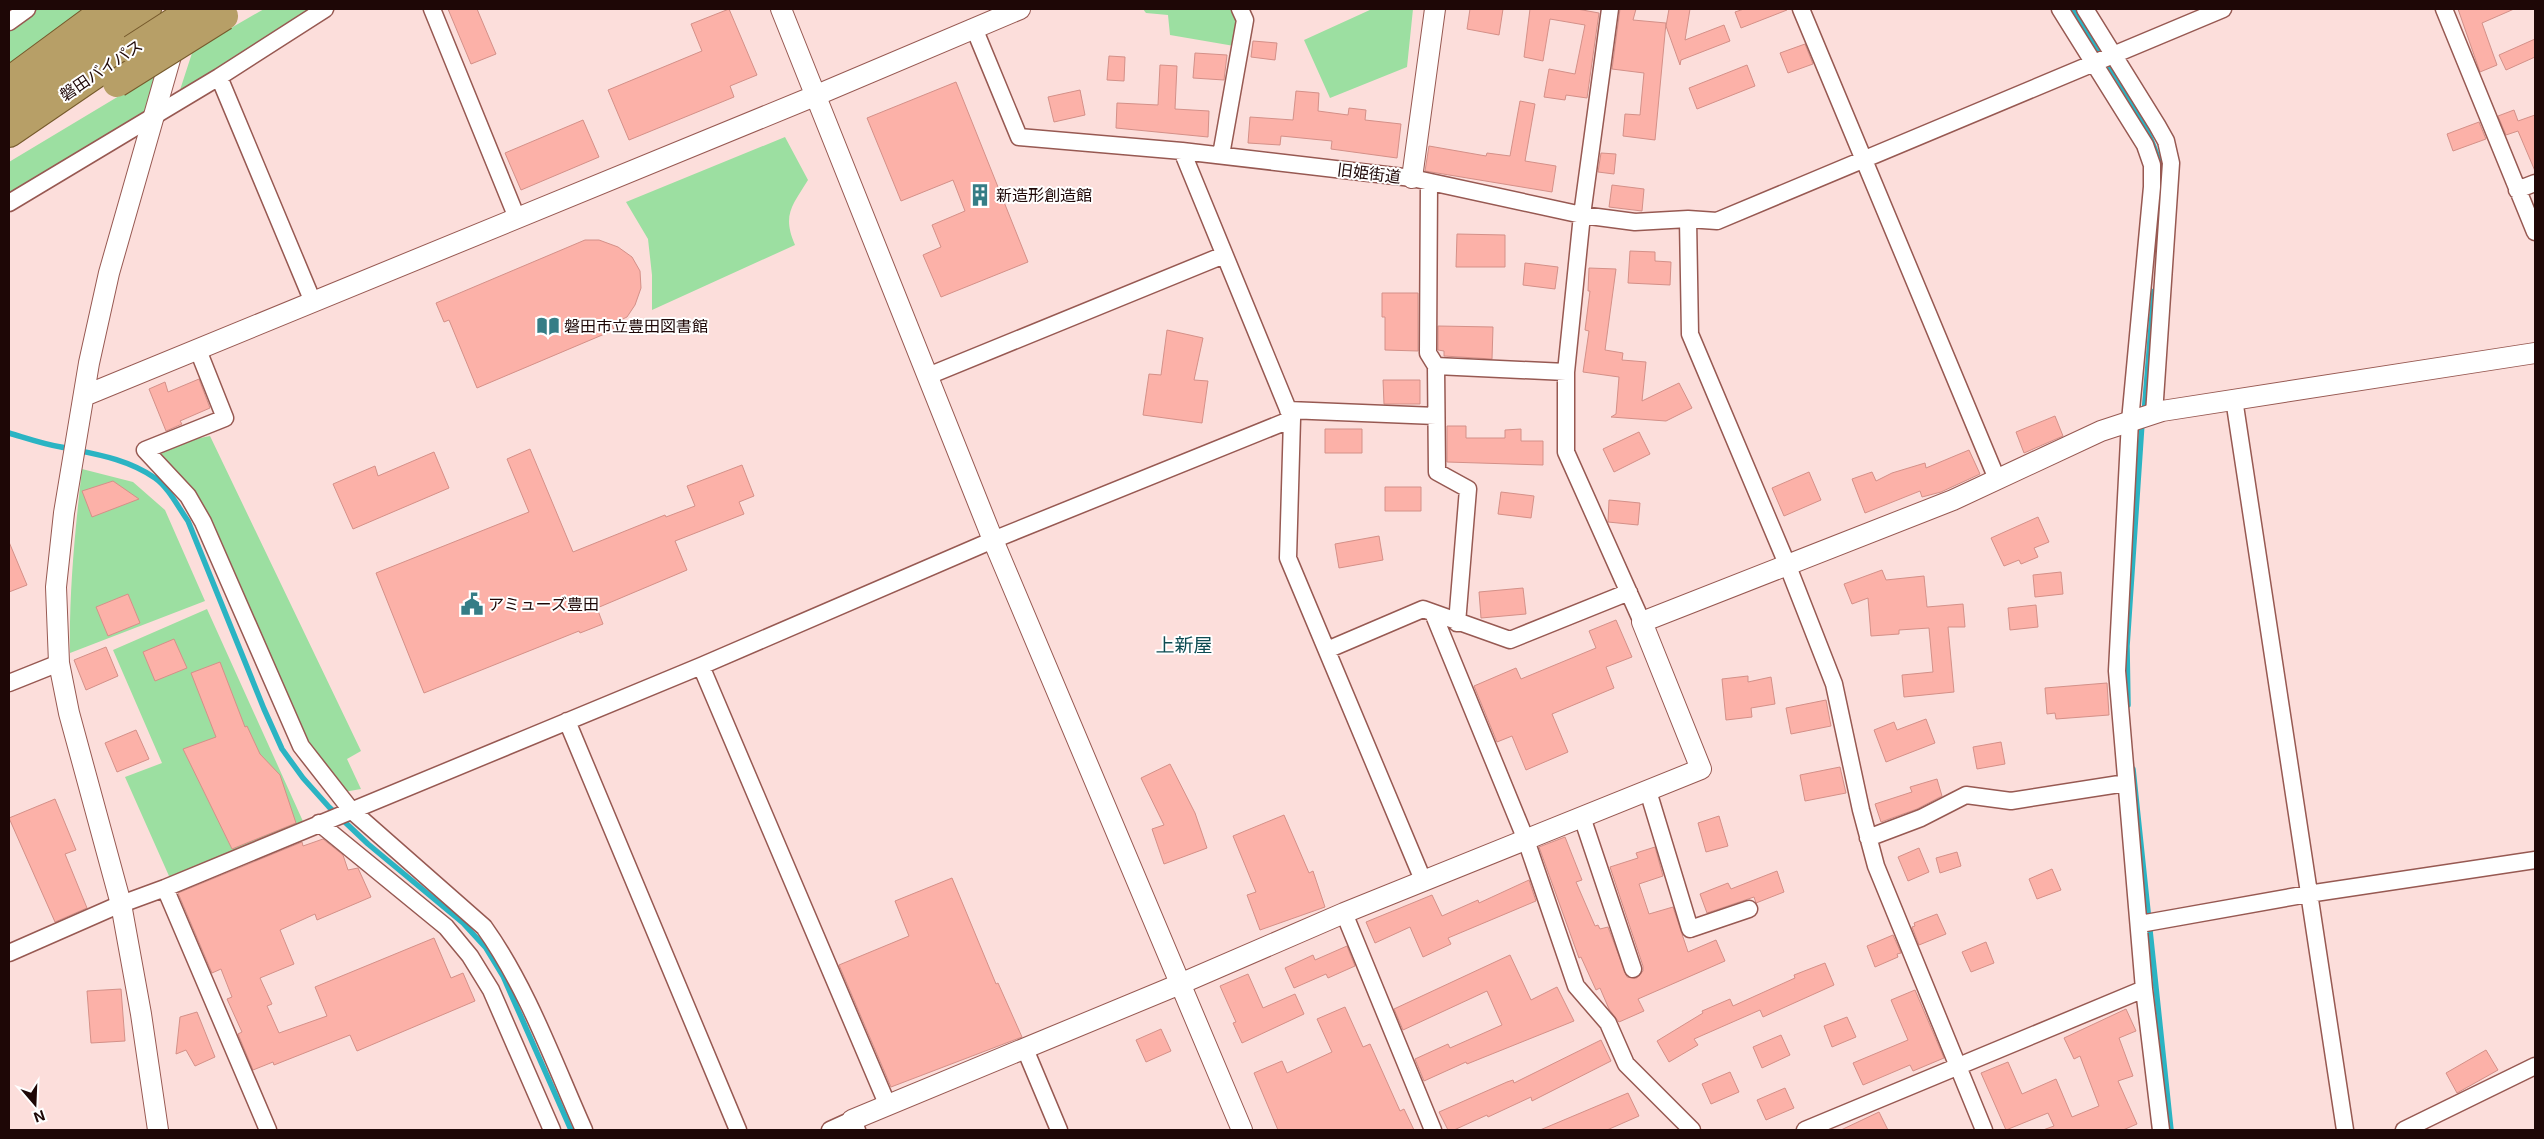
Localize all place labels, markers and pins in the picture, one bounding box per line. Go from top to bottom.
building icon: 新造形創造館 [967,182,993,208]
place label: 新造形創造館 [996,185,1092,205]
library icon: 磐田市立豊田図書館 [535,313,561,339]
place label: 磐田市立豊田図書館 [564,316,708,336]
public building icon: アミューズ豊田 [459,591,485,617]
place label: アミューズ豊田 [488,594,599,614]

